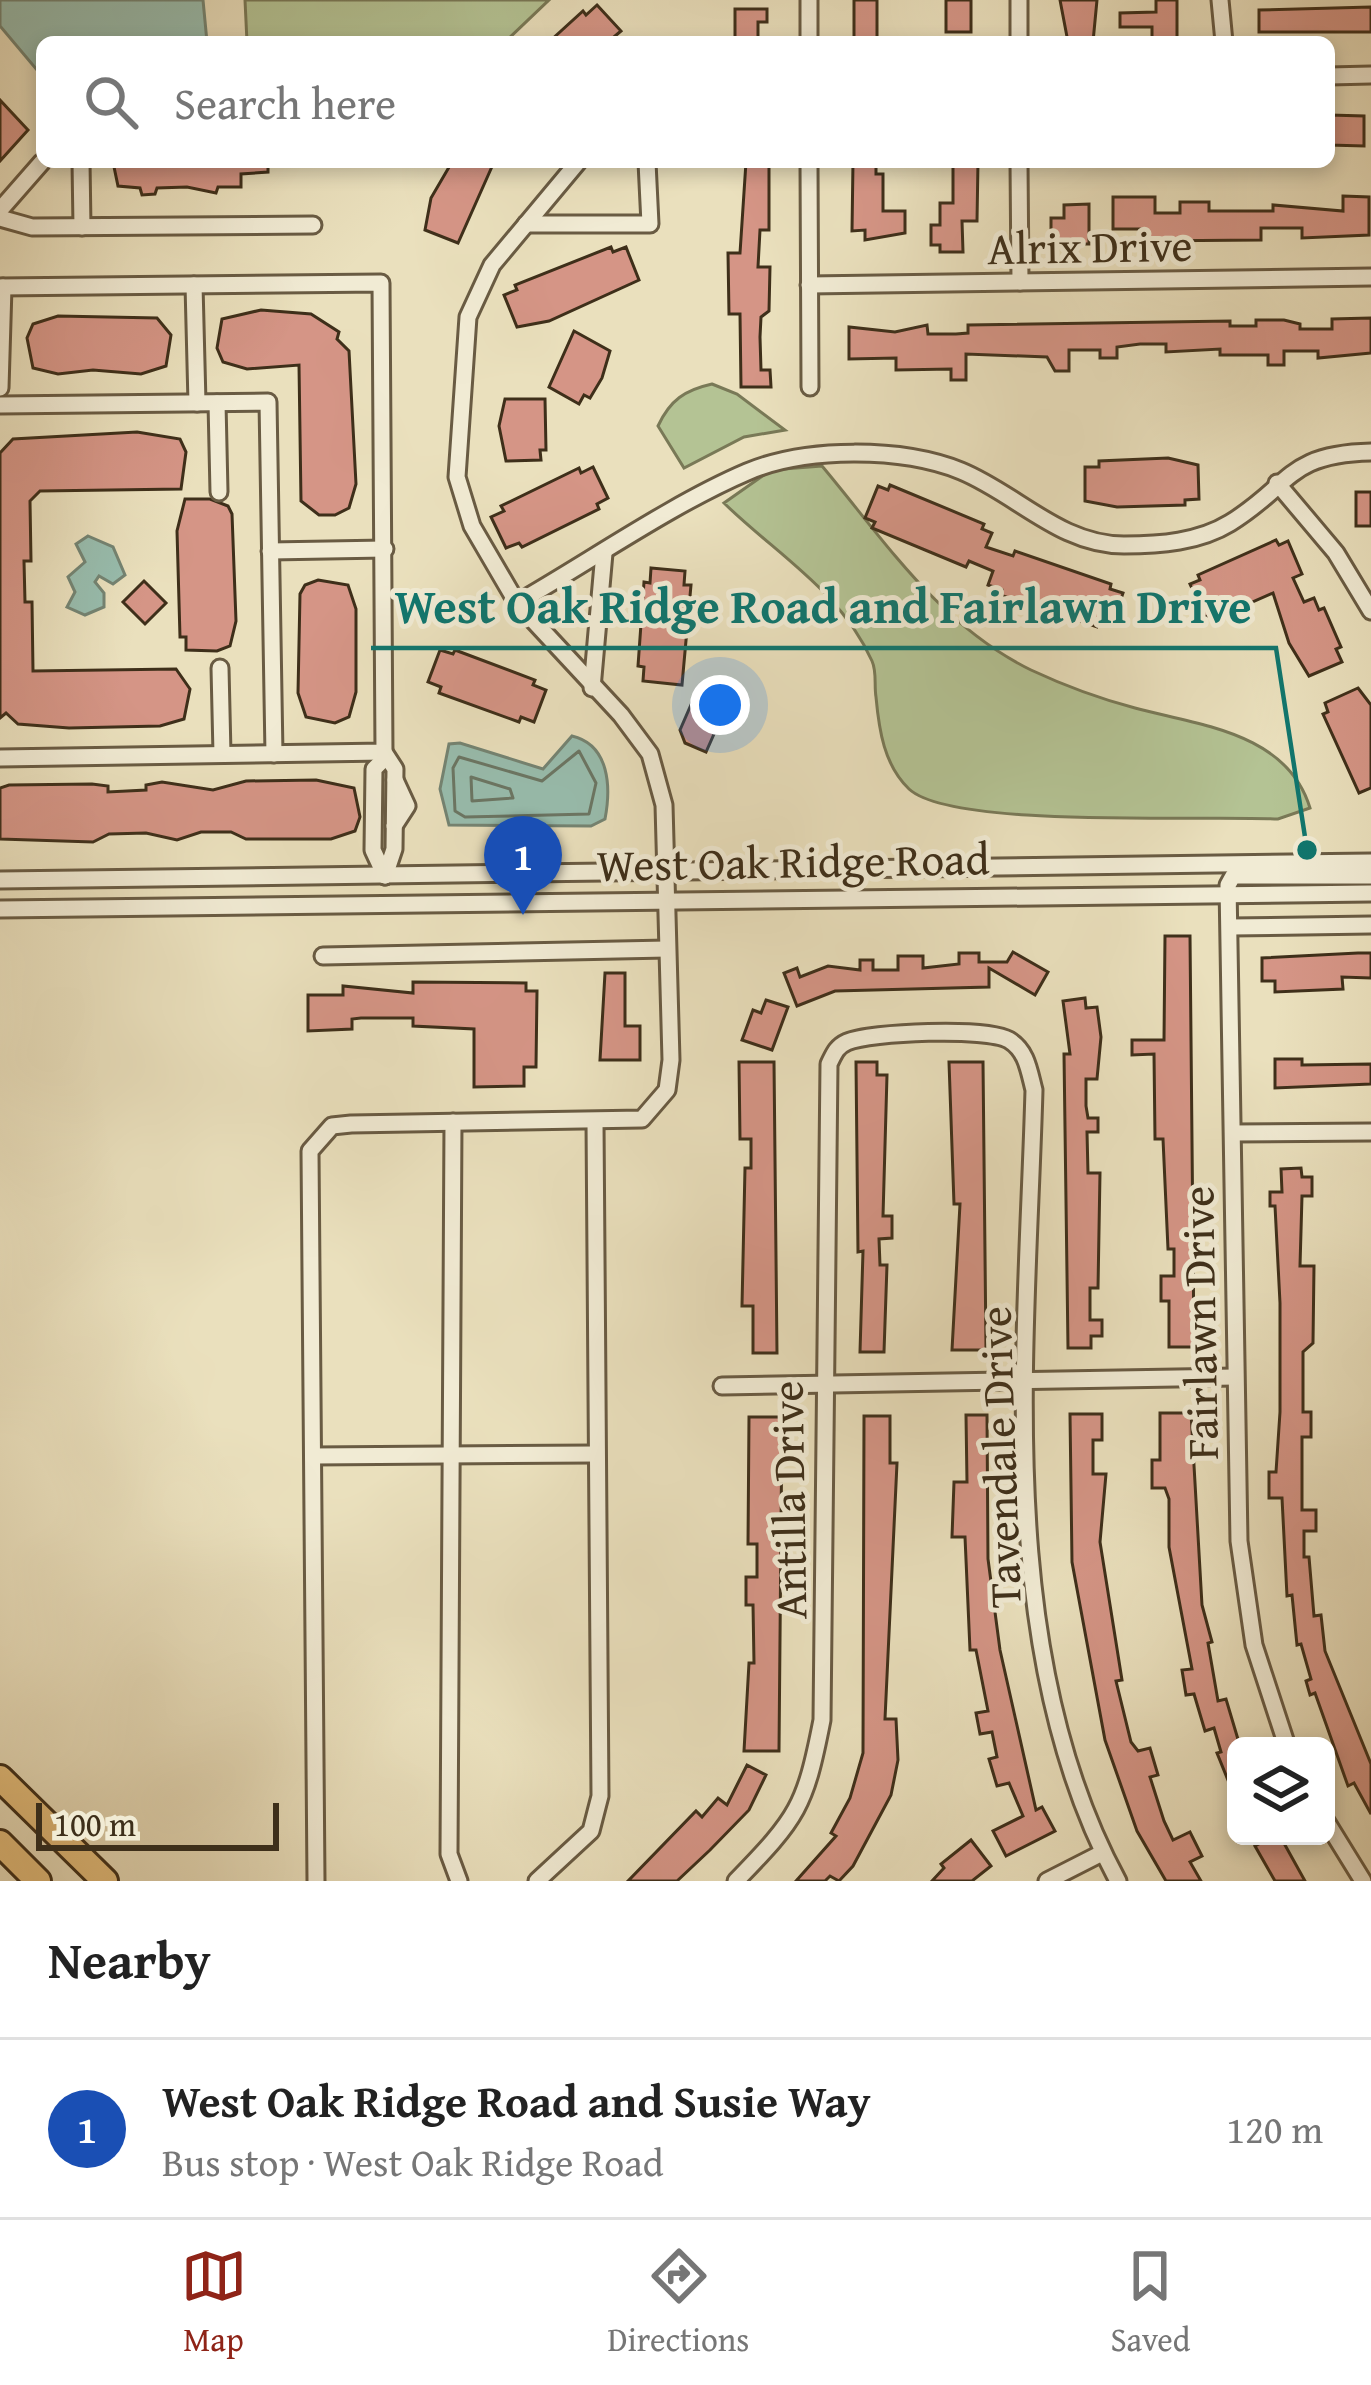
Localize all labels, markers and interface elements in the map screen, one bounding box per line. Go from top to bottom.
search box [36,36,1335,168]
icon: search [78,69,144,135]
text: Search here [174,70,396,135]
street label: Alrix Drive [987,212,1193,280]
callout: West Oak Ridge Road and Fairlawn Drive [371,564,1276,648]
text: West Oak Ridge Road and Fairlawn Drive [394,570,1252,641]
your location [690,675,750,735]
pin: 1 [484,816,562,915]
street label: West Oak Ridge Road [596,825,990,897]
street label: Fairlawn Drive [1164,1185,1234,1461]
street label: Tavendale Drive [961,1305,1037,1609]
street label: Antilla Drive [753,1380,823,1620]
map controls [1227,1737,1335,1845]
button: layers [1227,1737,1335,1845]
scale bar [36,1797,279,1850]
text: 100 m [54,1800,136,1848]
text: Nearby [48,1922,211,1997]
text: West Oak Ridge Road and Susie Way [162,2068,871,2133]
text: 1 [77,2100,97,2157]
text: 120 m [1226,2100,1323,2157]
text: Bus stop · West Oak Ridge Road [162,2133,664,2190]
tab: Map [181,2243,247,2363]
tab: Directions [608,2243,749,2363]
tab: Saved [1111,2243,1190,2363]

